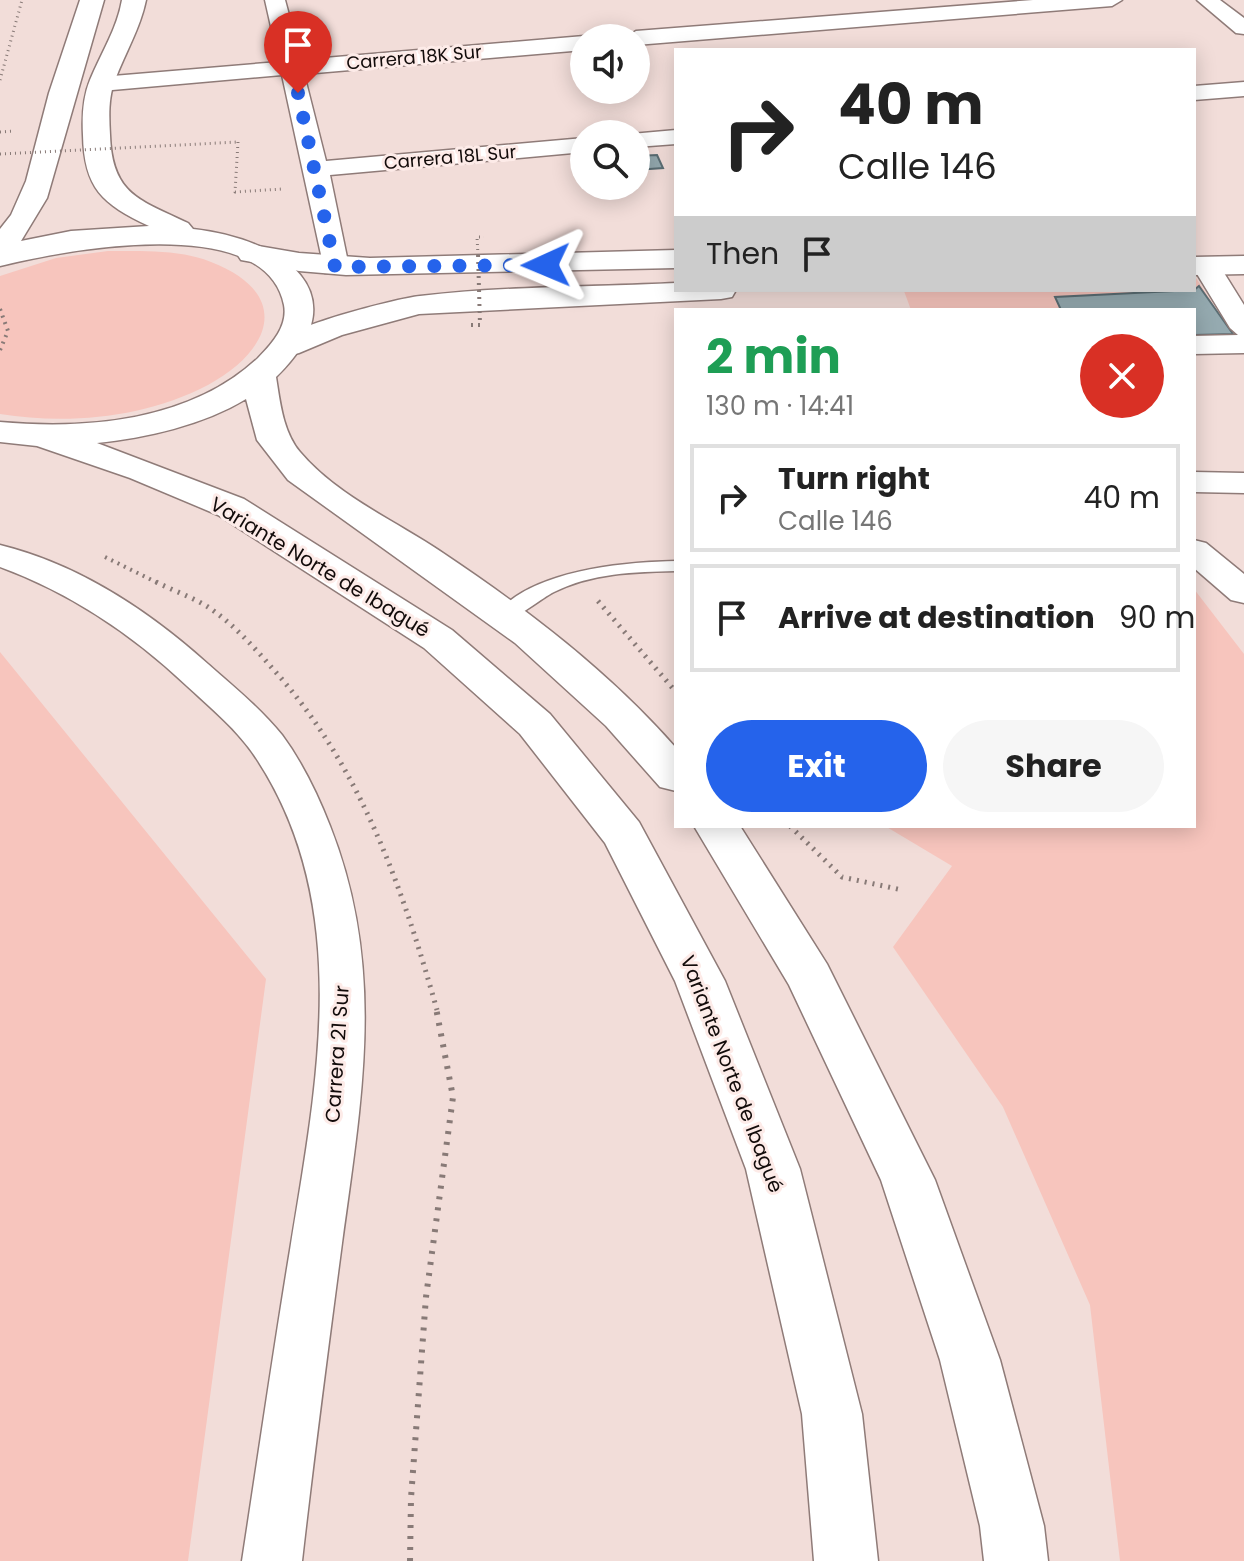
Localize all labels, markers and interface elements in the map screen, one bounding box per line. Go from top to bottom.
pin [264,11,332,93]
icon: arrive [276,23,320,67]
map controls [570,24,650,200]
button: sound [570,24,650,104]
street label: Carrera 18K Sur [345,39,483,75]
text: 40 m [838,65,984,144]
icon: right [706,80,810,184]
button: search [570,120,650,200]
street label: Carrera 18L Sur [383,139,518,175]
text: Calle 146 [838,141,997,192]
position arrow [504,223,588,307]
text: Then [706,232,779,275]
icon: arrive [795,232,839,276]
text: 2 min [706,323,841,390]
button: close [1080,334,1164,418]
text: 130 m · 14:41 [706,388,854,424]
text: Turn right [778,457,930,500]
icon: right [710,476,754,520]
text: 40 m [1083,476,1160,519]
street label: Variante Norte de Ibagué [205,490,435,644]
text: Calle 146 [778,503,893,539]
icon: arrive [710,596,754,640]
text: Arrive at destination [778,596,1095,639]
text: 90 m [1119,596,1195,639]
button: Exit [706,720,927,812]
button: Share [943,720,1164,812]
street label: Variante Norte de Ibagué [674,951,790,1197]
street label: Carrera 21 Sur [318,984,356,1124]

